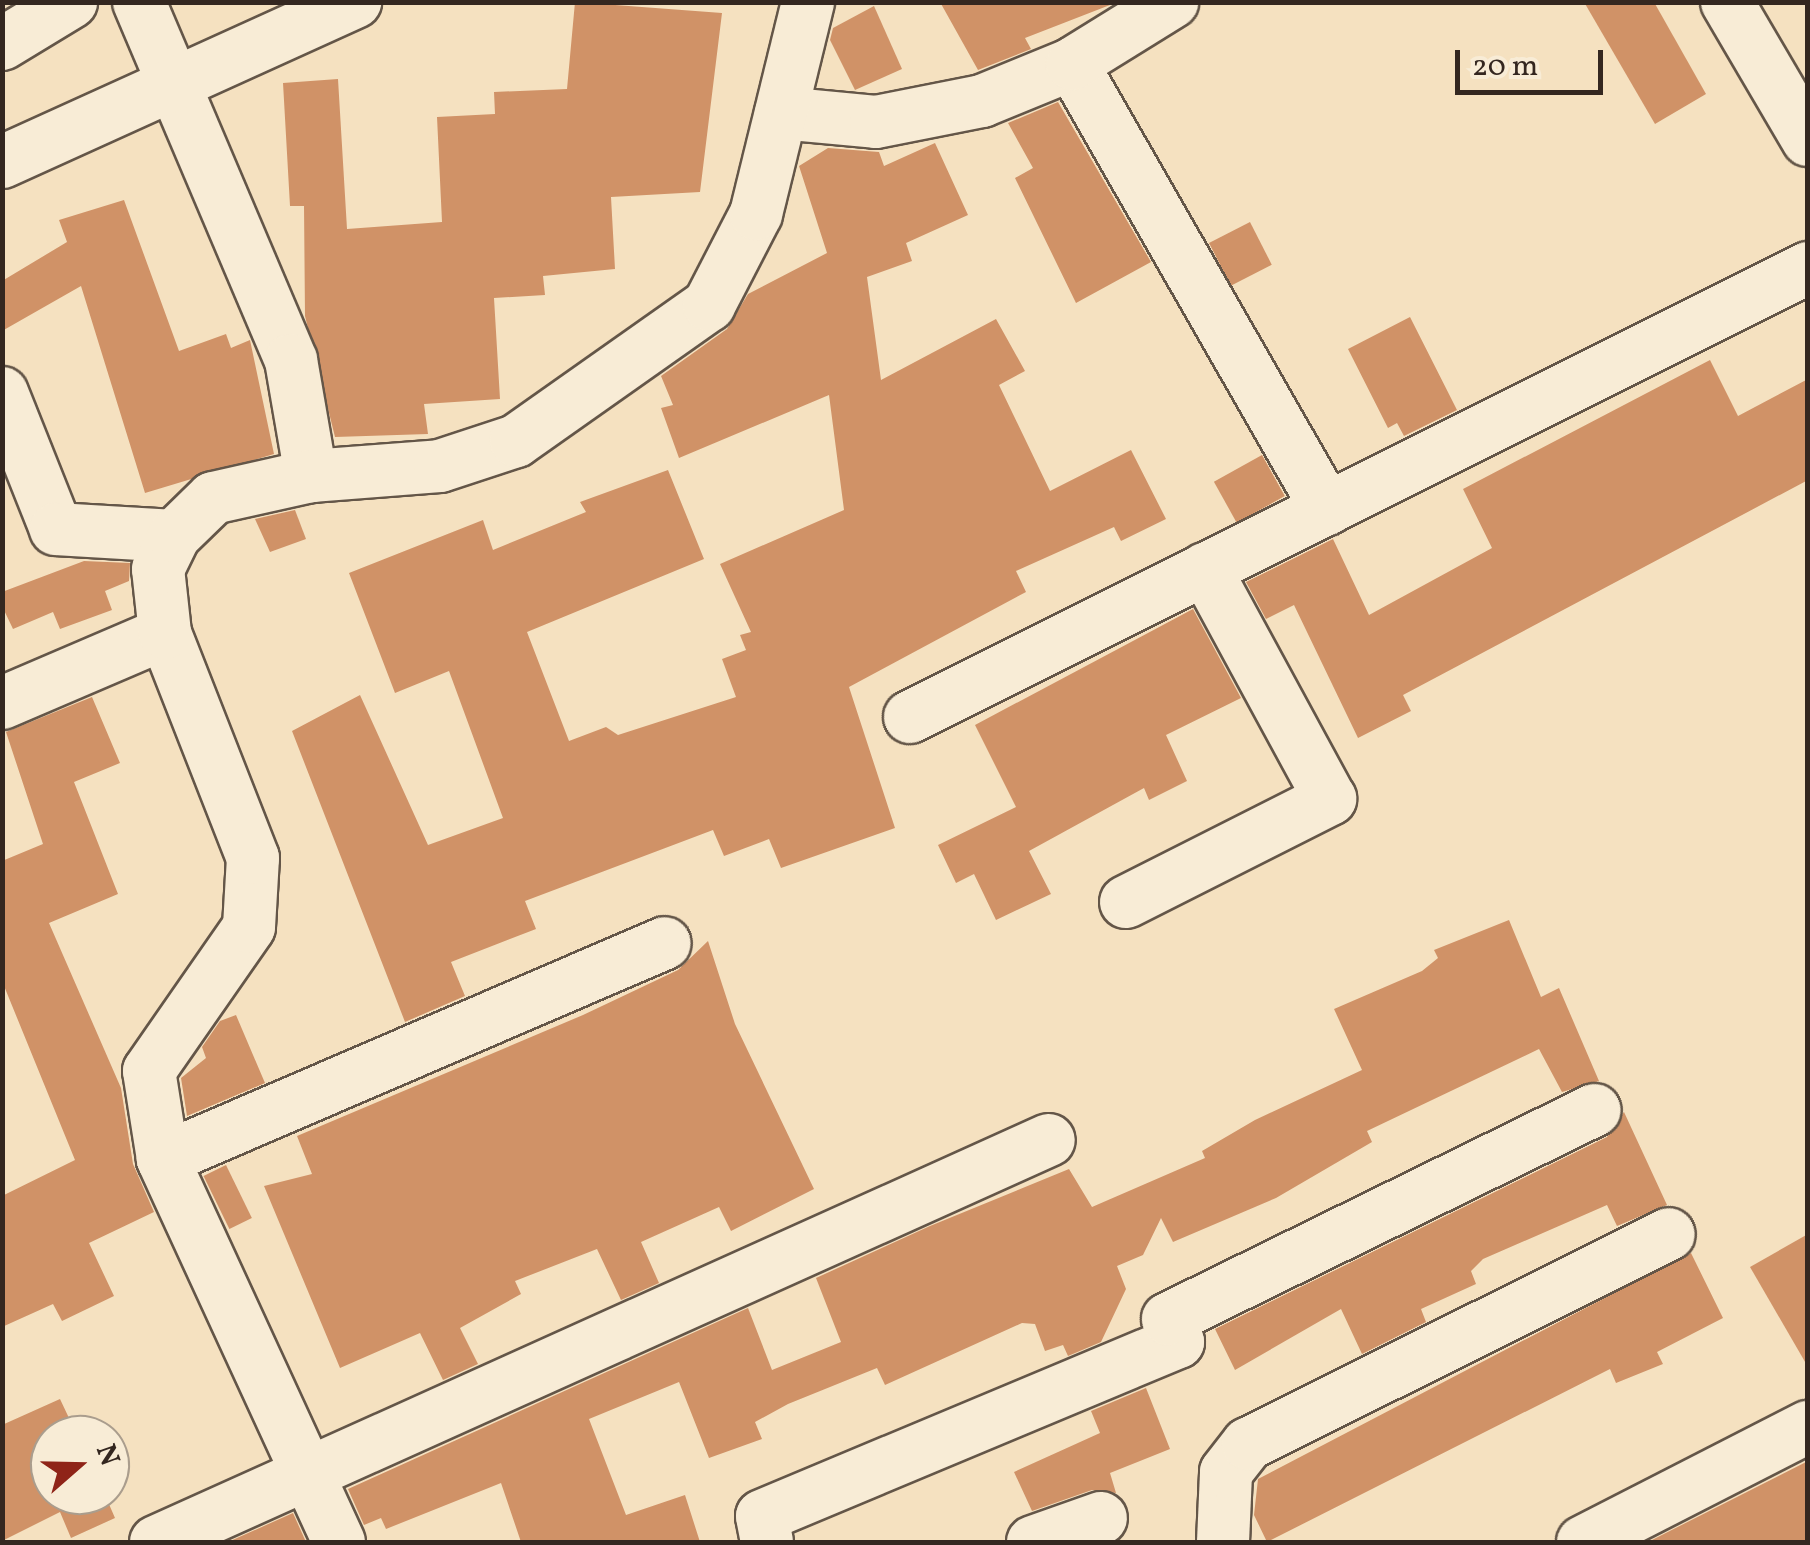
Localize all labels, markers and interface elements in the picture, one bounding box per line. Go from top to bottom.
scale bar [1460,30,1608,92]
text: 20 m [1472,46,1538,88]
north arrow [30,1415,130,1515]
text: N [85,1439,129,1471]

